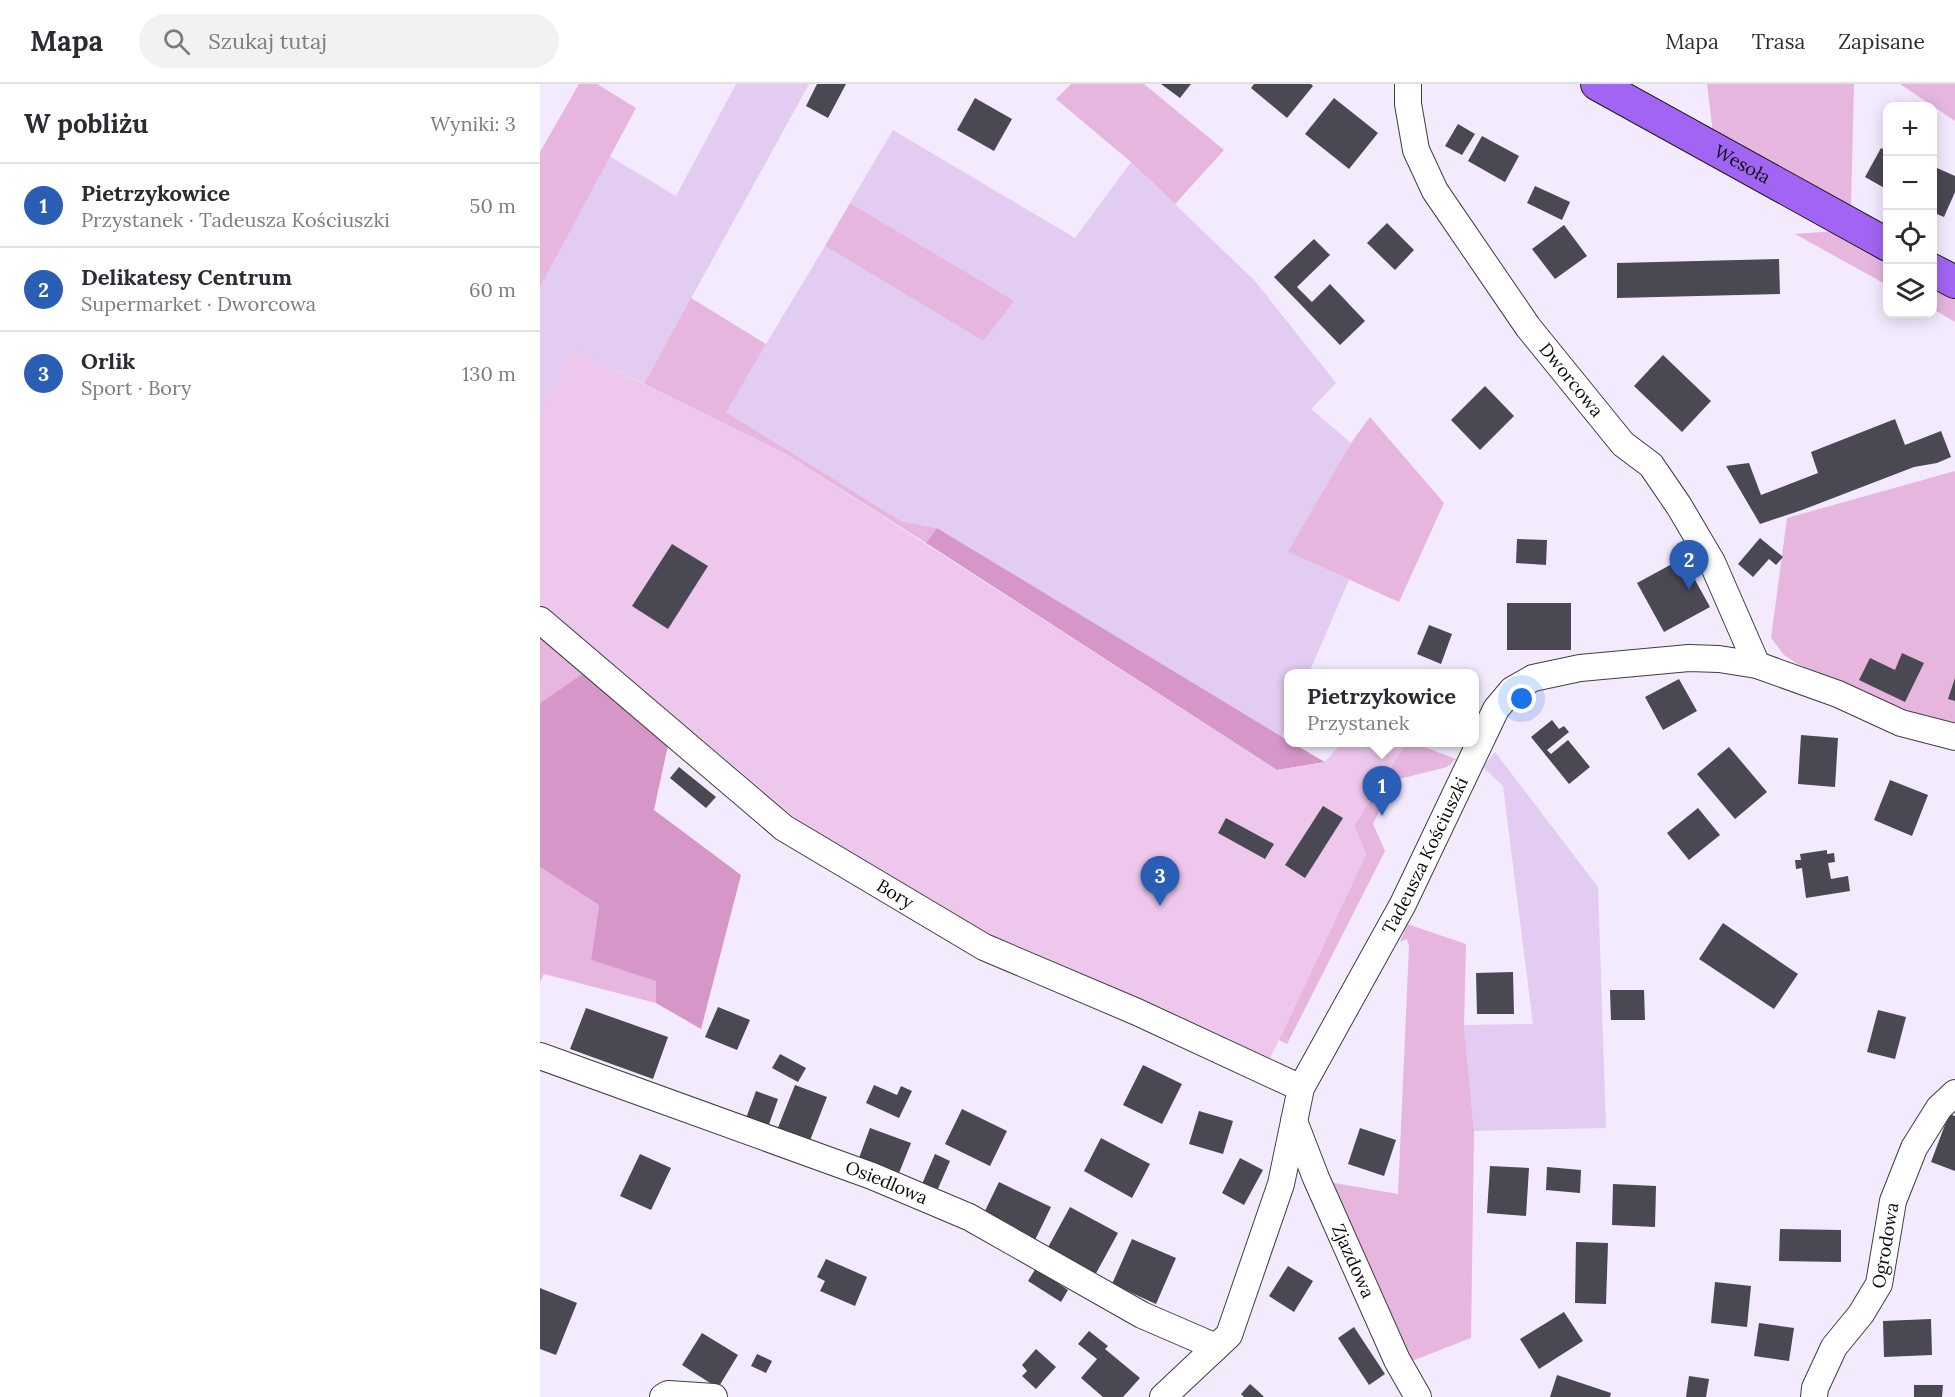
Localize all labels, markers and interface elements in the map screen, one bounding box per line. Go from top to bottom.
search box [139,14,559,68]
text: Mapa [30,23,103,59]
icon: search [160,25,193,58]
text: Szukaj tutaj [208,27,327,55]
text: Mapa [1665,28,1719,55]
text: Trasa [1752,28,1805,55]
text: Zapisane [1838,28,1925,55]
map controls [1883,102,1937,318]
button: + [1883,102,1937,156]
text: W pobliżu [24,107,148,140]
text: Wyniki: 3 [430,111,516,136]
street label: Wesoła [1710,139,1775,189]
button: − [1883,156,1937,210]
text: Pietrzykowice [81,179,230,207]
text: 1 [39,193,48,218]
text: 50 m [470,193,516,218]
text: Przystanek · Tadeusza Kościuszki [81,207,390,232]
button: locate [1883,210,1937,264]
text: Delikatesy Centrum [81,263,292,291]
button: layers [1883,264,1937,318]
text: 2 [38,277,49,302]
text: 60 m [469,277,516,302]
text: Supermarket · Dworcowa [81,291,316,316]
street label: Dworcowa [1534,338,1609,422]
text: Orlik [81,347,135,375]
text: 3 [38,361,49,386]
text: 130 m [462,361,516,386]
text: Sport · Bory [81,375,192,400]
pin: 2 [1670,540,1708,590]
popup [1284,669,1479,747]
text: Pietrzykowice [1307,682,1456,710]
your location [1507,684,1536,713]
text: Przystanek [1307,710,1410,735]
pin: 1 [1362,766,1402,816]
street label: Tadeusza Kościuszki [1377,773,1473,938]
pin: 3 [1140,856,1180,906]
street label: Bory [873,874,919,914]
street label: Osiedlowa [842,1155,931,1209]
street label: Ogrodowa [1866,1200,1904,1290]
street label: Zjazdowa [1327,1220,1380,1301]

